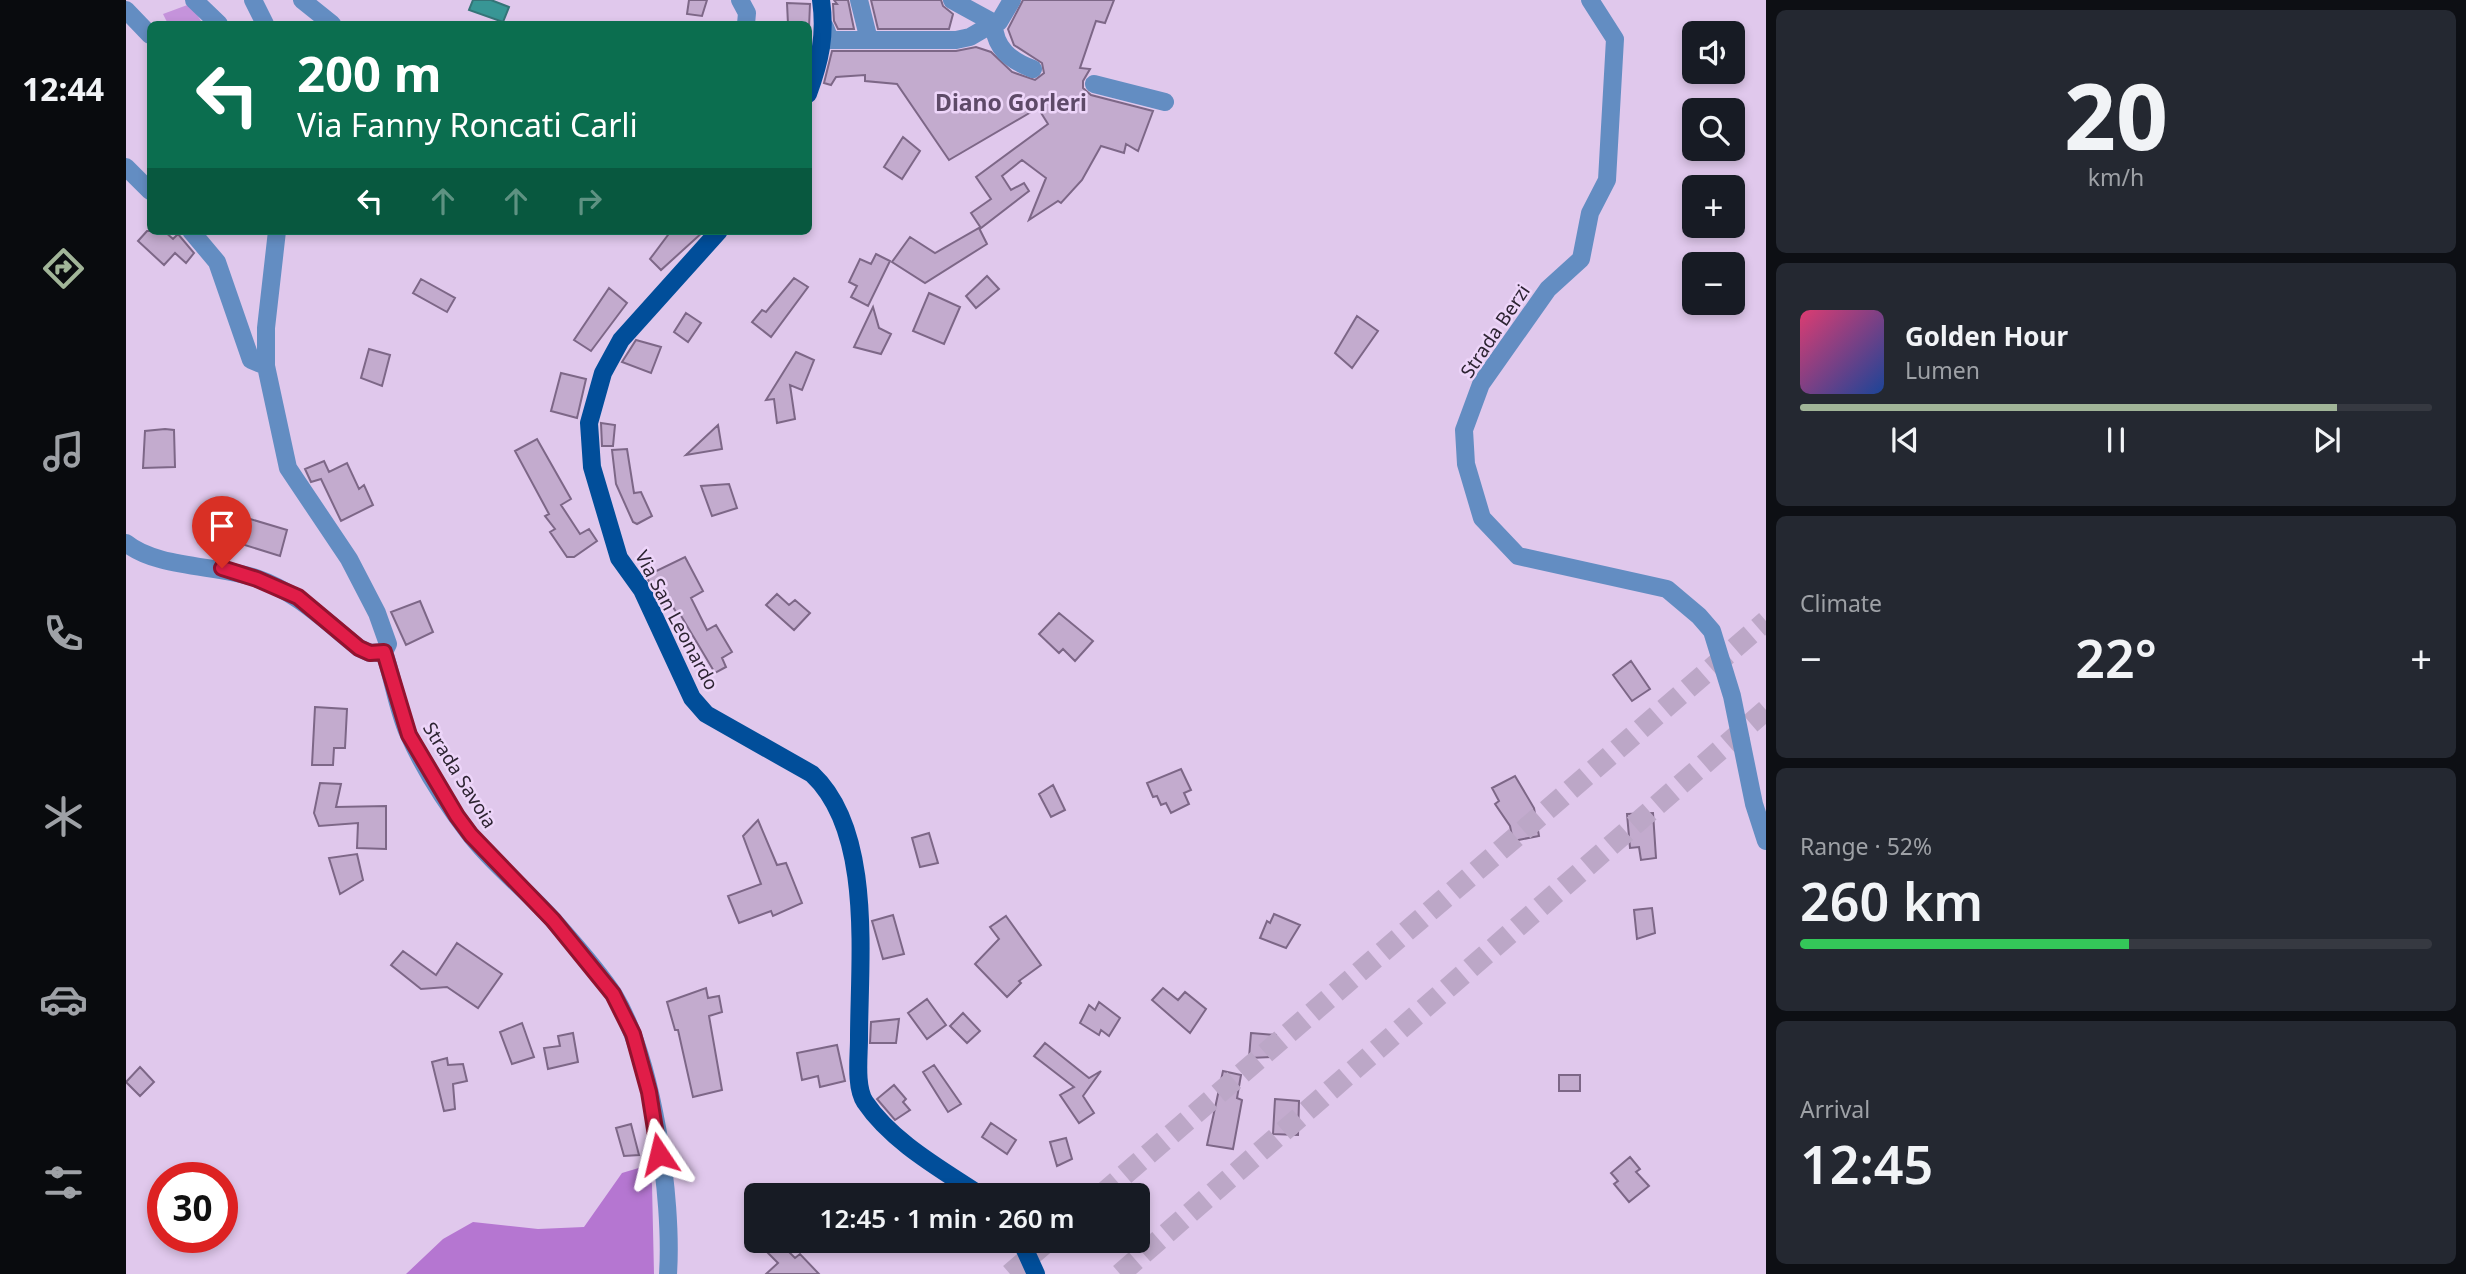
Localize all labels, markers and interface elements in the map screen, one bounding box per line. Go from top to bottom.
map controls [1682,21,1745,315]
button: sound [1682,21,1745,84]
text: 200 m [297,40,442,106]
icon: left [182,49,273,140]
text: 20 [2064,53,2168,177]
text: 12:44 [22,67,104,110]
district label: Diano Gorleri [935,86,1087,118]
button: search [1682,98,1745,161]
text: Via Fanny Roncati Carli [297,103,638,146]
text: km/h [2088,161,2144,193]
button: + [1682,175,1745,238]
icon: left [351,182,389,220]
icon: ahead [424,182,462,220]
icon: ahead [497,182,535,220]
icon: right [570,182,608,220]
icon: directions [39,244,88,293]
button: − [1682,252,1745,315]
street label: Strada Berzi [1454,279,1536,383]
text: Golden Hour [1905,318,2068,354]
text: Lumen [1905,354,1980,386]
icon: previous [1886,421,1924,459]
icon: pause [2097,421,2135,459]
icon: next [2308,421,2346,459]
icon: music [39,427,88,476]
pin [192,496,252,568]
icon: arrive [203,507,241,545]
street label: Via San Leonardo [629,546,725,694]
text: Climate [1800,587,1882,619]
icon: phone [39,609,88,658]
text: 22° [2075,622,2157,693]
text: − [1800,632,1822,684]
text: + [2410,632,2432,684]
street label: Strada Savoia [417,717,503,833]
icon: climate [39,792,88,841]
text: Range · 52% [1800,830,1932,862]
text: 260 km [1800,865,1983,936]
icon: car [39,975,88,1024]
text: Arrival [1800,1093,1870,1125]
position arrow [622,1117,696,1191]
text: 12:45 [1800,1128,1933,1199]
icon: filters [39,1158,88,1207]
speed limit sign: 30 [147,1162,238,1253]
text: 12:45 · 1 min · 260 m [820,1200,1074,1236]

